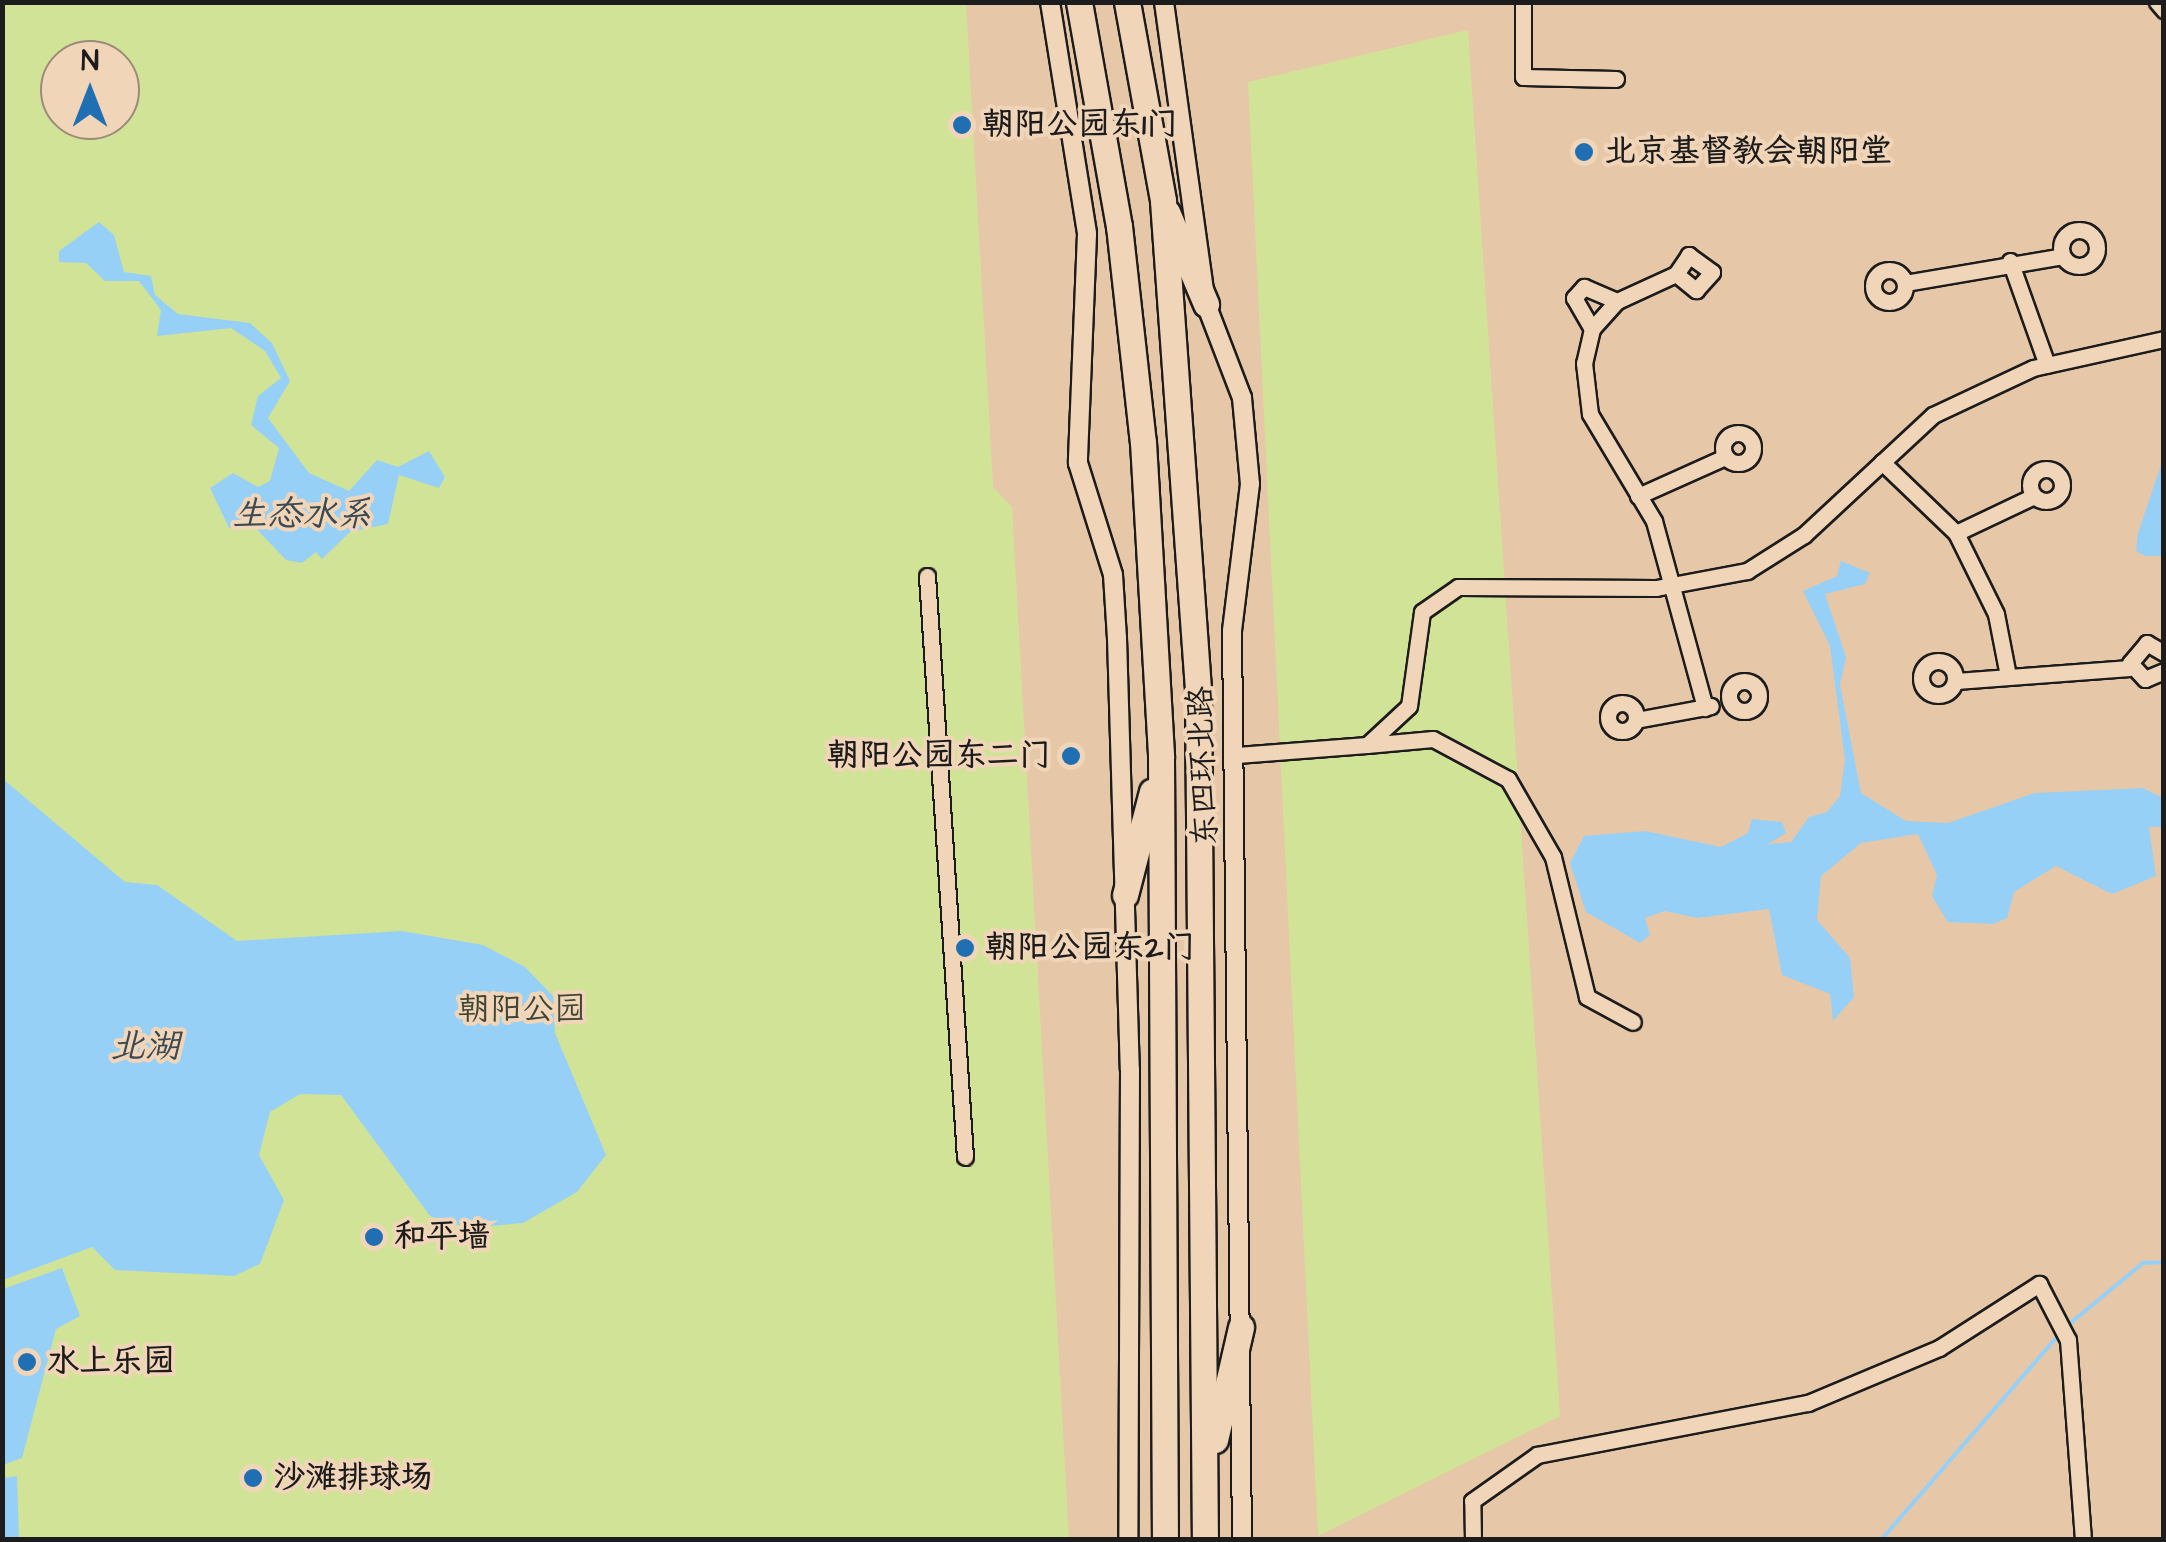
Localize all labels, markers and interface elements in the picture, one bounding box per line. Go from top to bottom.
north arrow [40,40,140,140]
text: N [81,42,99,81]
place label: 朝阳公园东1门 [982,106,1178,144]
marker: 朝阳公园东1门 [951,114,973,136]
place label: 北京基督教会朝阳堂 [1604,133,1892,171]
marker: 北京基督教会朝阳堂 [1573,141,1595,163]
water label: 生态水系 [232,494,372,536]
street label: 东四环北路 [1182,685,1226,847]
place label: 朝阳公园东二门 [827,737,1051,775]
marker: 朝阳公园东二门 [1060,745,1082,767]
place label: 朝阳公园东2门 [985,929,1195,967]
marker: 朝阳公园东2门 [954,937,976,959]
park label: 朝阳公园 [458,991,586,1029]
water label: 北湖 [110,1026,180,1068]
place label: 和平墙 [394,1218,490,1256]
marker: 和平墙 [363,1226,385,1248]
place label: 水上乐园 [47,1343,175,1381]
marker: 水上乐园 [16,1351,38,1373]
place label: 沙滩排球场 [273,1459,433,1497]
marker: 沙滩排球场 [242,1467,264,1489]

